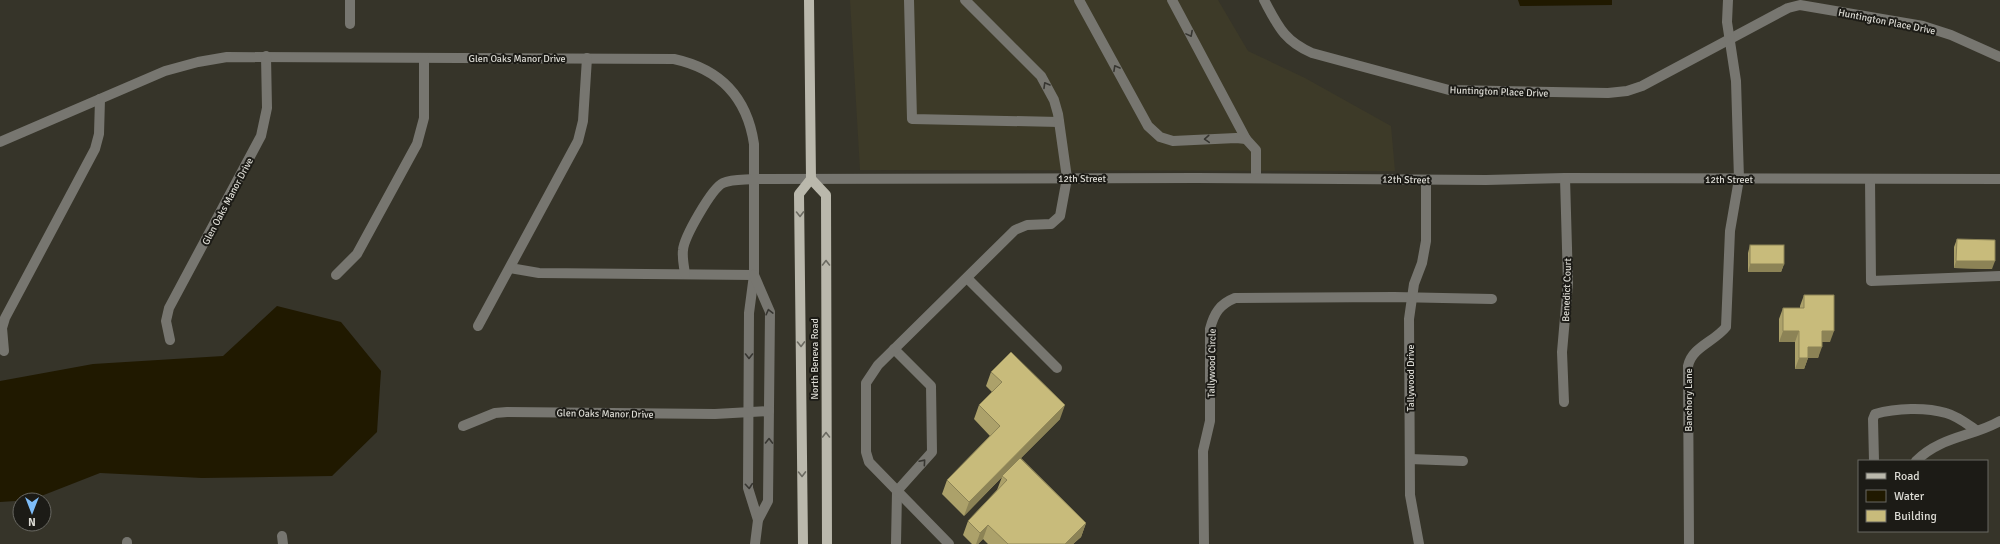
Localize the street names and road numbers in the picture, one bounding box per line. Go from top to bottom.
street label: Huntington Place Drive [1837,7,1936,37]
street label: Glen Oaks Manor Drive [468,53,566,65]
street label: Huntington Place Drive [1449,84,1549,100]
street label: Glen Oaks Manor Drive [200,156,256,247]
street label: 12th Street [1058,173,1106,185]
street label: 12th Street [1382,174,1431,186]
street label: 12th Street [1705,174,1753,186]
street label: Benedict Court [1560,257,1574,322]
street label: North Beneva Road [809,318,821,400]
street label: Tallywood Circle [1205,328,1219,398]
street label: Tallywood Drive [1405,345,1417,411]
street label: Banchory Lane [1683,368,1695,432]
street label: Glen Oaks Manor Drive [556,407,654,421]

